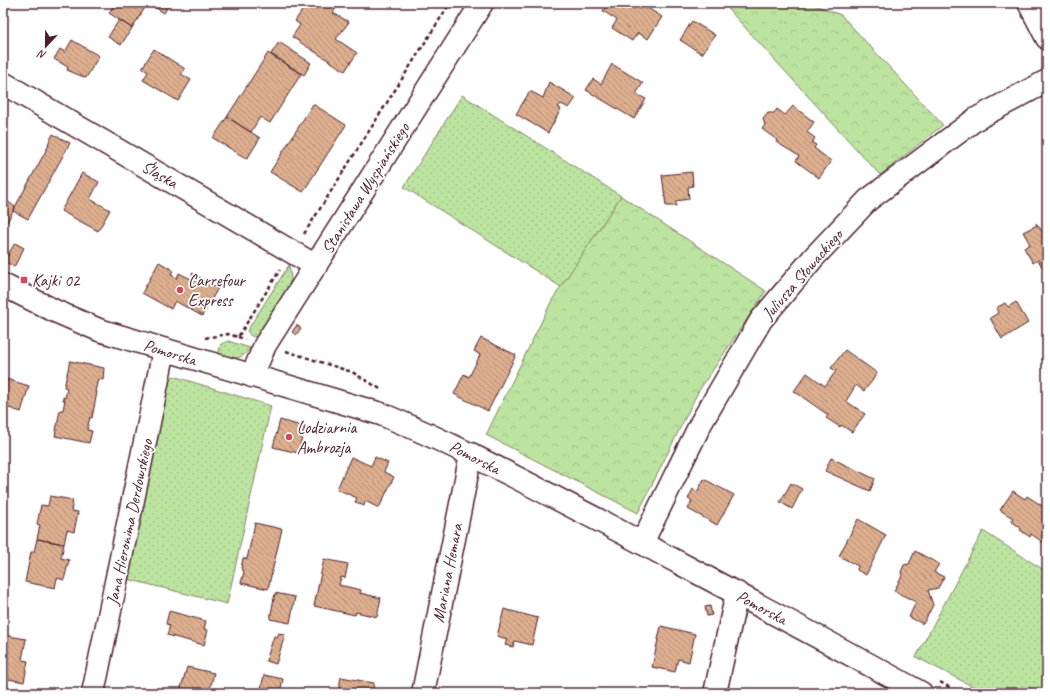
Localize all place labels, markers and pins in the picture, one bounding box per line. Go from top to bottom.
place label: Kajki 02 [32,270,81,291]
place label: Carrefour Express [188,270,246,311]
marker: Kajki 02 [19,275,29,285]
marker: Carrefour Express [175,285,185,295]
place label: Lodziarnia Ambrozja [297,417,357,458]
marker: Lodziarnia Ambrozja [284,432,294,442]

